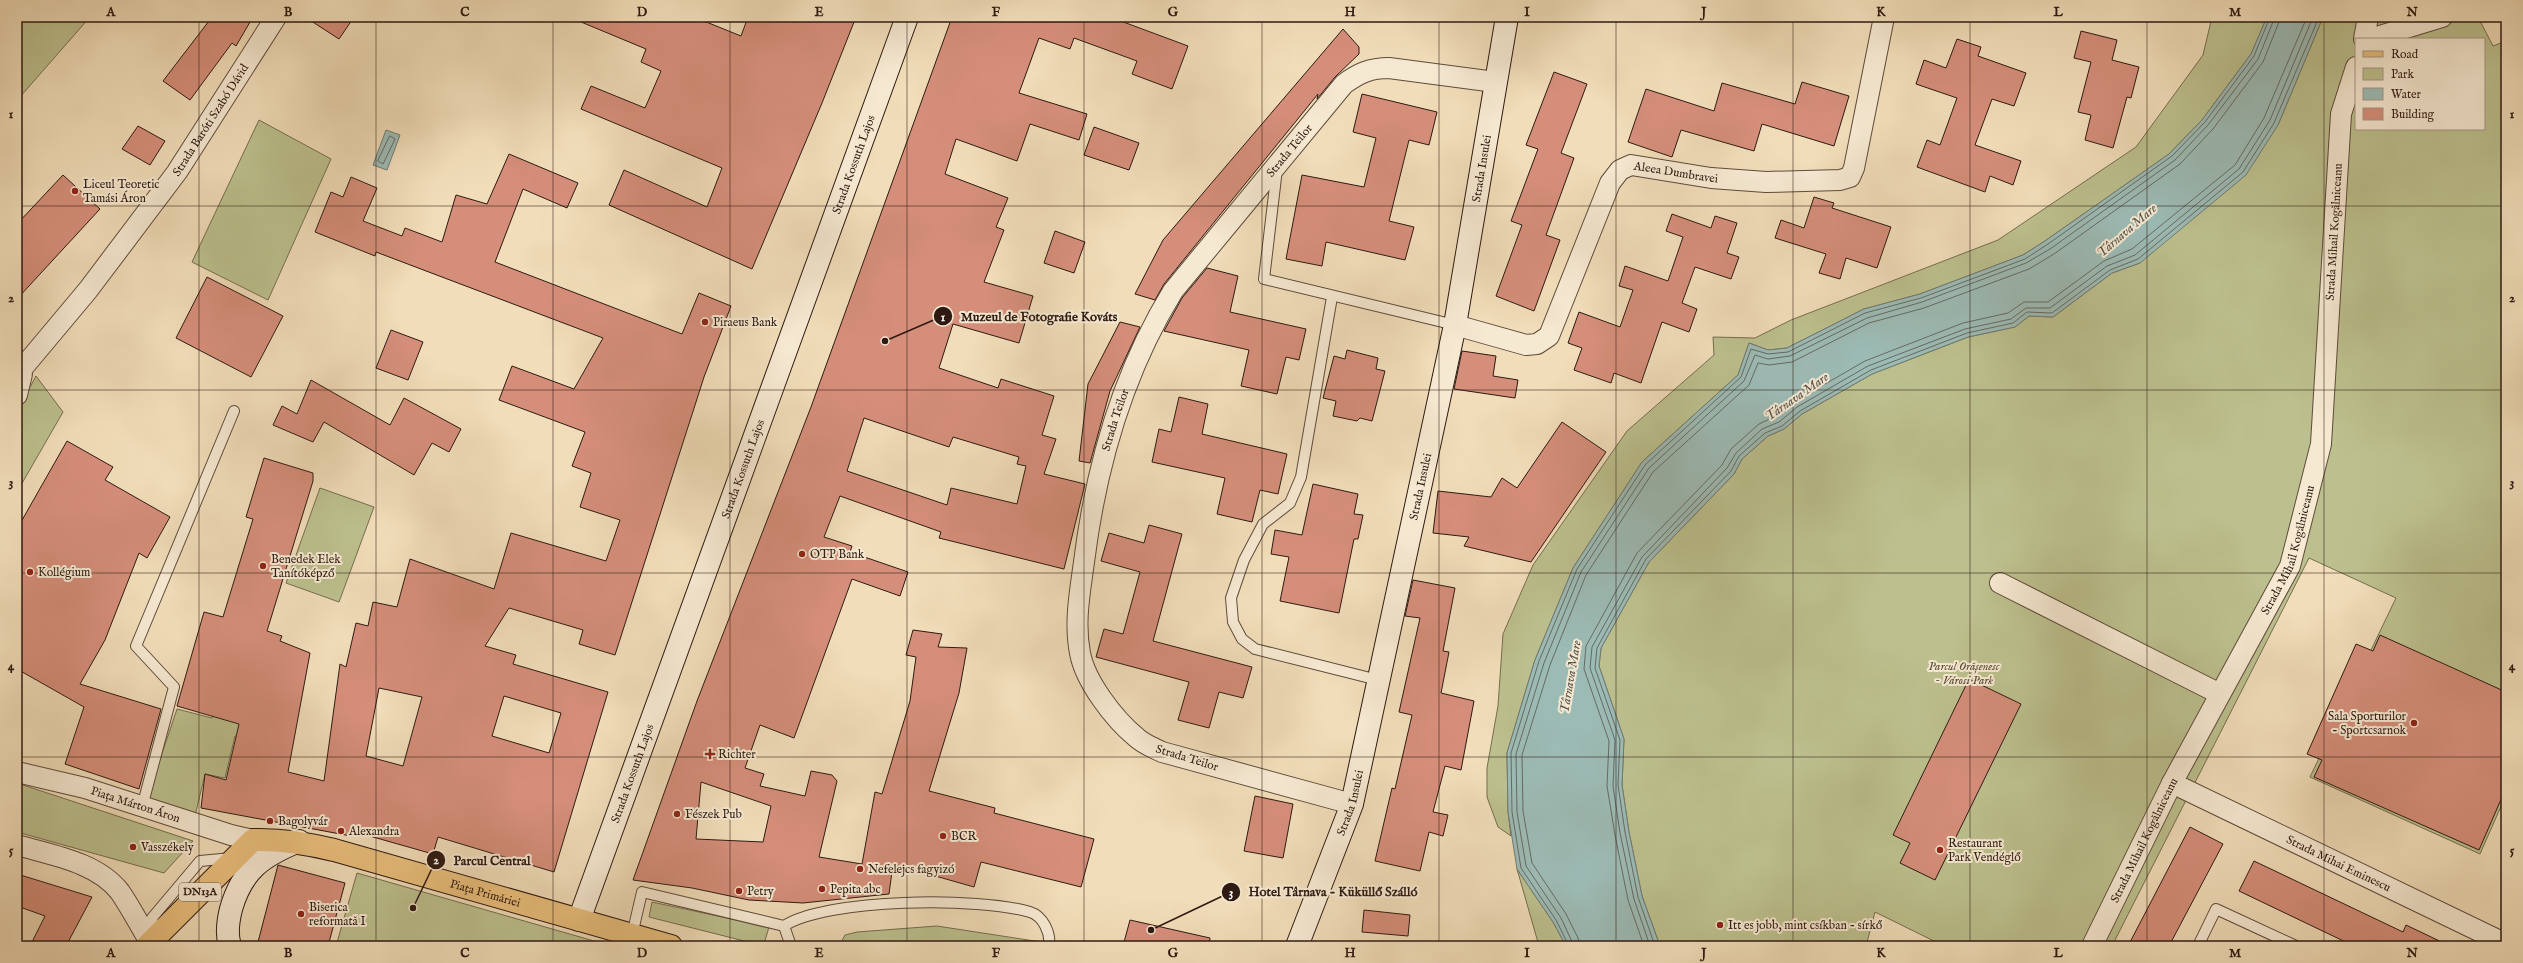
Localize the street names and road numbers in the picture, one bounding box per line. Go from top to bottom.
street label: Strada Baróti Szabó Dávid [169,61,252,179]
street label: Strada Kossuth Lajos [829,113,878,216]
street label: Strada Teilor [1263,120,1316,180]
street label: Strada Insulei [1468,134,1494,203]
street label: Aleea Dumbravei [1632,158,1719,186]
street label: Strada Mihail Kogălniceanu [2322,163,2346,301]
street label: Strada Teilor [1098,386,1132,453]
street label: Strada Kossuth Lajos [718,417,768,520]
street label: Strada Insulei [1406,452,1435,521]
street label: Strada Mihail Kogălniceanu [2257,484,2318,617]
street label: Strada Kossuth Lajos [607,722,657,825]
street label: Strada Teilor [1154,741,1221,775]
street label: Strada Insulei [1333,768,1367,838]
street label: Strada Mihail Kogălniceanu [2107,775,2181,905]
street label: Piața Márton Áron [89,783,183,826]
street label: Strada Mihai Eminescu [2284,832,2393,895]
street label: Piața Primăriei [448,876,522,910]
road number: DN13A [179,883,221,901]

